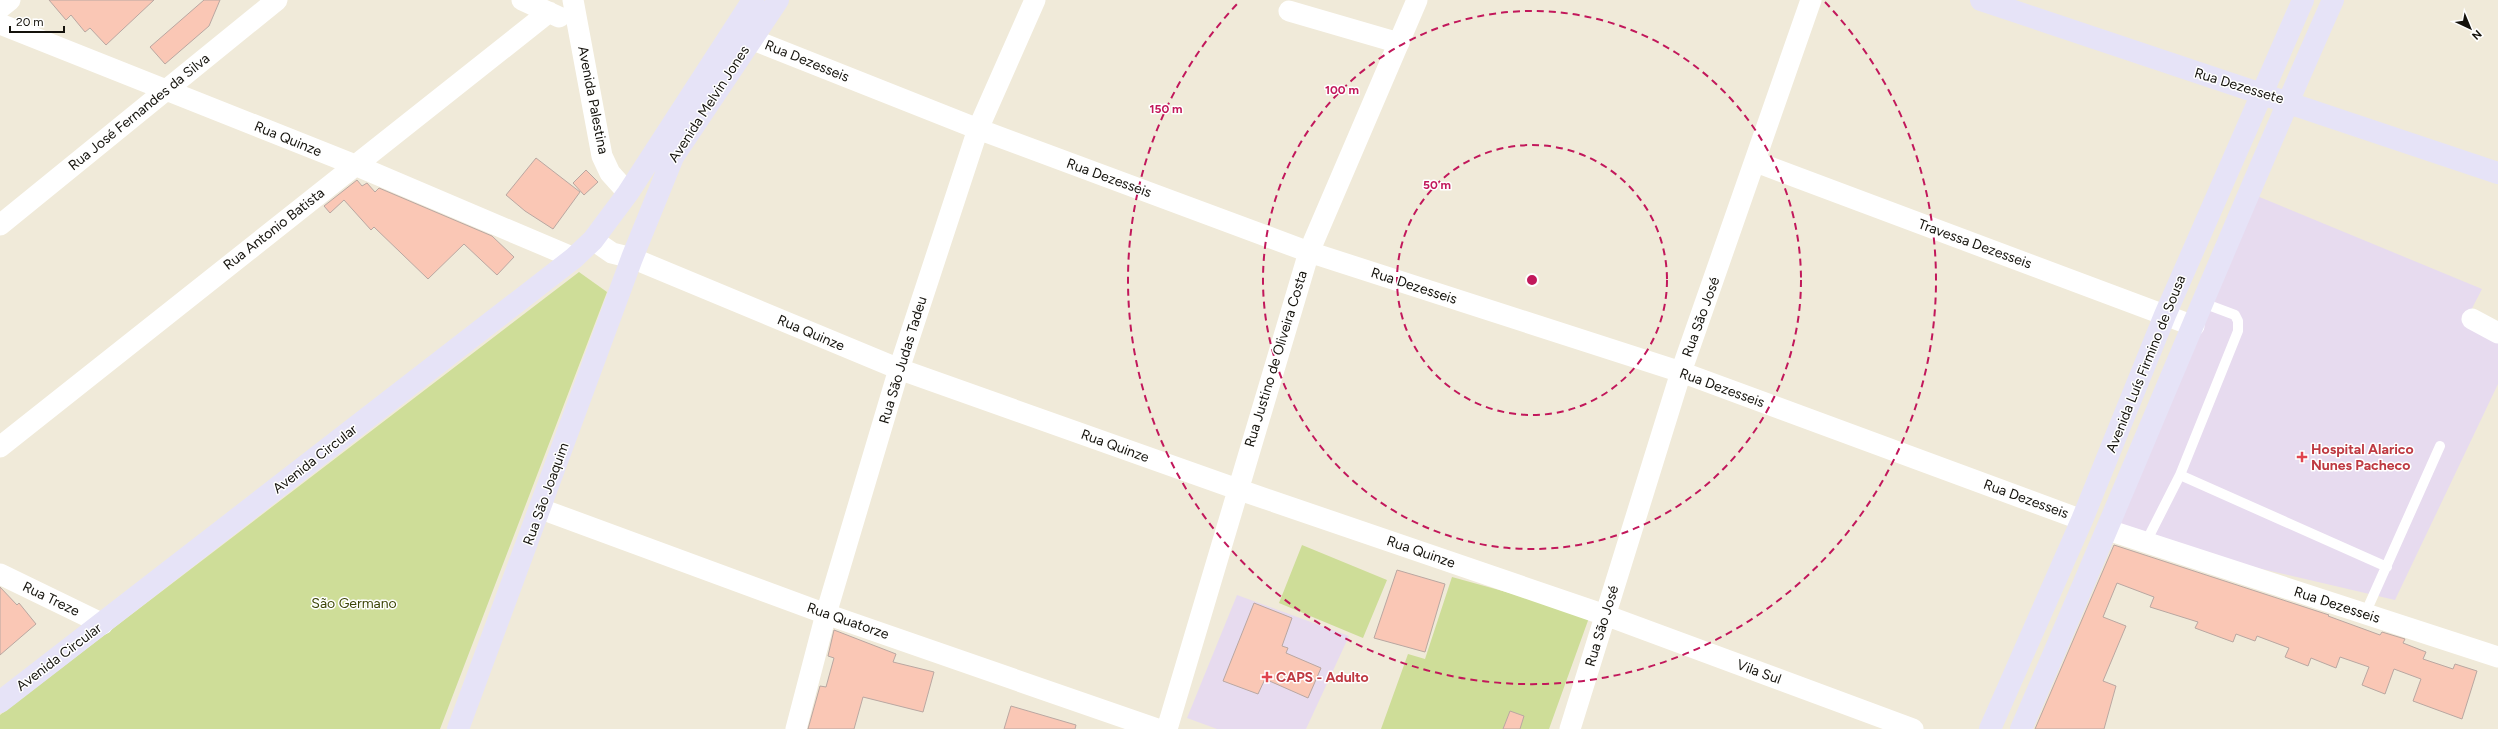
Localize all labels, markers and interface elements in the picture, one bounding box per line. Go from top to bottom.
scale bar [10,8,64,34]
north arrow [2450,8,2490,48]
text: 20 m [16,15,44,29]
text: N [2469,27,2484,42]
street label: Rua Dezesseis [762,36,852,86]
street label: Avenida Melvin Jones [665,42,753,166]
street label: Avenida Palestina [574,44,612,156]
street label: Rua José Fernandes da Silva [65,50,213,174]
street label: Rua Dezessete [2192,64,2286,108]
text: 100 m [1325,83,1359,97]
text: 150 m [1149,102,1183,116]
street label: Rua Quinze [252,118,325,160]
street label: Rua Dezesseis [1064,155,1154,201]
text: 50 m [1423,178,1451,192]
street label: Rua Antonio Batista [220,184,328,274]
street label: Travessa Dezesseis [1916,216,2034,272]
street label: Rua Dezesseis [1369,264,1459,308]
street label: Rua Justino de Oliveira Costa [1241,269,1311,449]
centre of rings [1525,273,1539,287]
street label: Avenida Luís Firmino de Sousa [2103,273,2189,455]
street label: Rua São José [1679,274,1723,359]
street label: Rua São Judas Tadeu [876,294,930,426]
street label: Rua Quinze [775,311,848,355]
street label: Rua Dezesseis [1677,365,1767,411]
street label: Avenida Circular [269,421,361,497]
street label: Rua Quinze [1079,426,1152,466]
street label: Rua São Joaquim [520,440,572,548]
place label: Hospital Alarico Nunes Pacheco [2311,441,2414,474]
marker: Hospital Alarico Nunes Pacheco [2296,451,2308,463]
street label: Rua Dezesseis [1981,476,2071,522]
street label: Rua Quinze [1384,532,1458,572]
street label: Rua Treze [20,578,83,620]
street label: Rua São José [1582,583,1623,669]
street label: Rua Dezesseis [2292,583,2382,627]
park label: São Germano [311,595,397,612]
street label: Rua Quatorze [805,599,892,643]
street label: Avenida Circular [13,619,105,695]
street label: Vila Sul [1734,656,1784,688]
place label: CAPS - Adulto [1276,669,1369,686]
marker: CAPS - Adulto [1261,671,1273,683]

